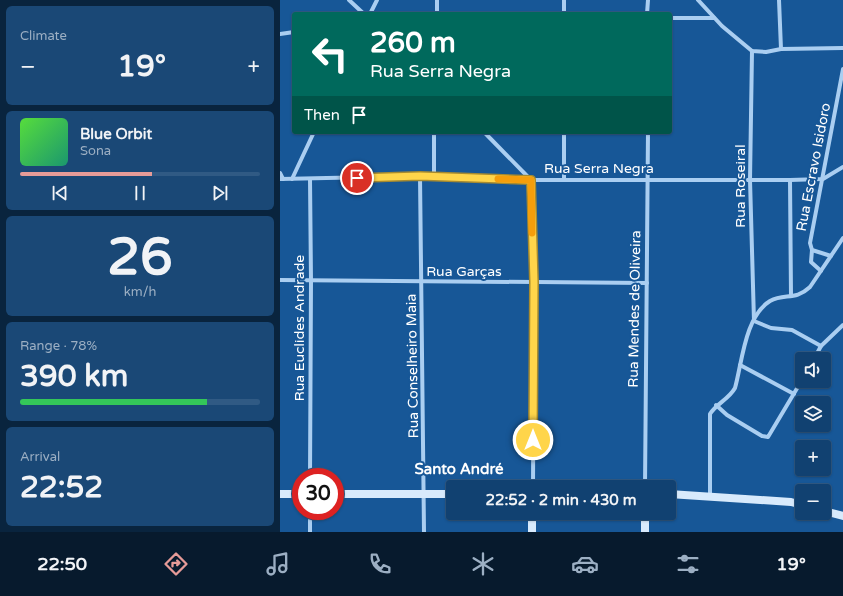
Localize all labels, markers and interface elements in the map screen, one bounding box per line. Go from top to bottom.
text: 260 m [370,26,456,60]
text: Climate [20,28,67,44]
icon: left [304,28,356,80]
text: 19° [117,48,166,85]
text: − [20,54,36,80]
text: + [248,54,260,80]
text: Rua Serra Negra [370,60,511,82]
street label: Rua Escravo Isidoro [793,101,834,233]
icon: arrive [348,104,370,126]
text: Then [304,106,340,124]
text: Blue Orbit [80,125,152,143]
text: Sona [80,143,111,159]
street label: Rua Roseiral [732,144,749,228]
street label: Rua Serra Negra [544,160,654,177]
pin [340,161,374,195]
icon: arrive [346,167,368,189]
icon: previous [49,182,71,204]
icon: pause [129,182,151,204]
icon: next [209,182,231,204]
text: 26 [107,226,173,289]
street label: Rua Mendes de Oliveira [625,230,644,388]
street label: Rua Euclides Andrade [291,255,308,401]
street label: Rua Garças [426,263,502,280]
text: km/h [124,284,156,300]
street label: Rua Conselheiro Maia [403,294,422,438]
text: Range · 78% [20,338,97,354]
map controls [795,352,831,520]
button: sound [795,352,831,388]
text: 390 km [20,358,128,395]
button: layers [795,396,831,432]
position arrow [512,419,554,461]
button: + [795,440,831,476]
text: Arrival [20,449,60,465]
district label: Santo André [415,460,504,478]
speed limit sign: 30 [292,468,344,520]
text: 22:52 [20,469,103,506]
button: − [795,484,831,520]
text: 22:52 · 2 min · 430 m [486,491,636,509]
icon: directions [162,550,190,578]
icon: music [264,550,292,578]
icon: phone [366,550,394,578]
icon: climate [469,550,497,578]
icon: car [571,550,599,578]
icon: filters [674,550,702,578]
text: 22:50 [37,553,87,575]
text: 19° [776,553,806,575]

